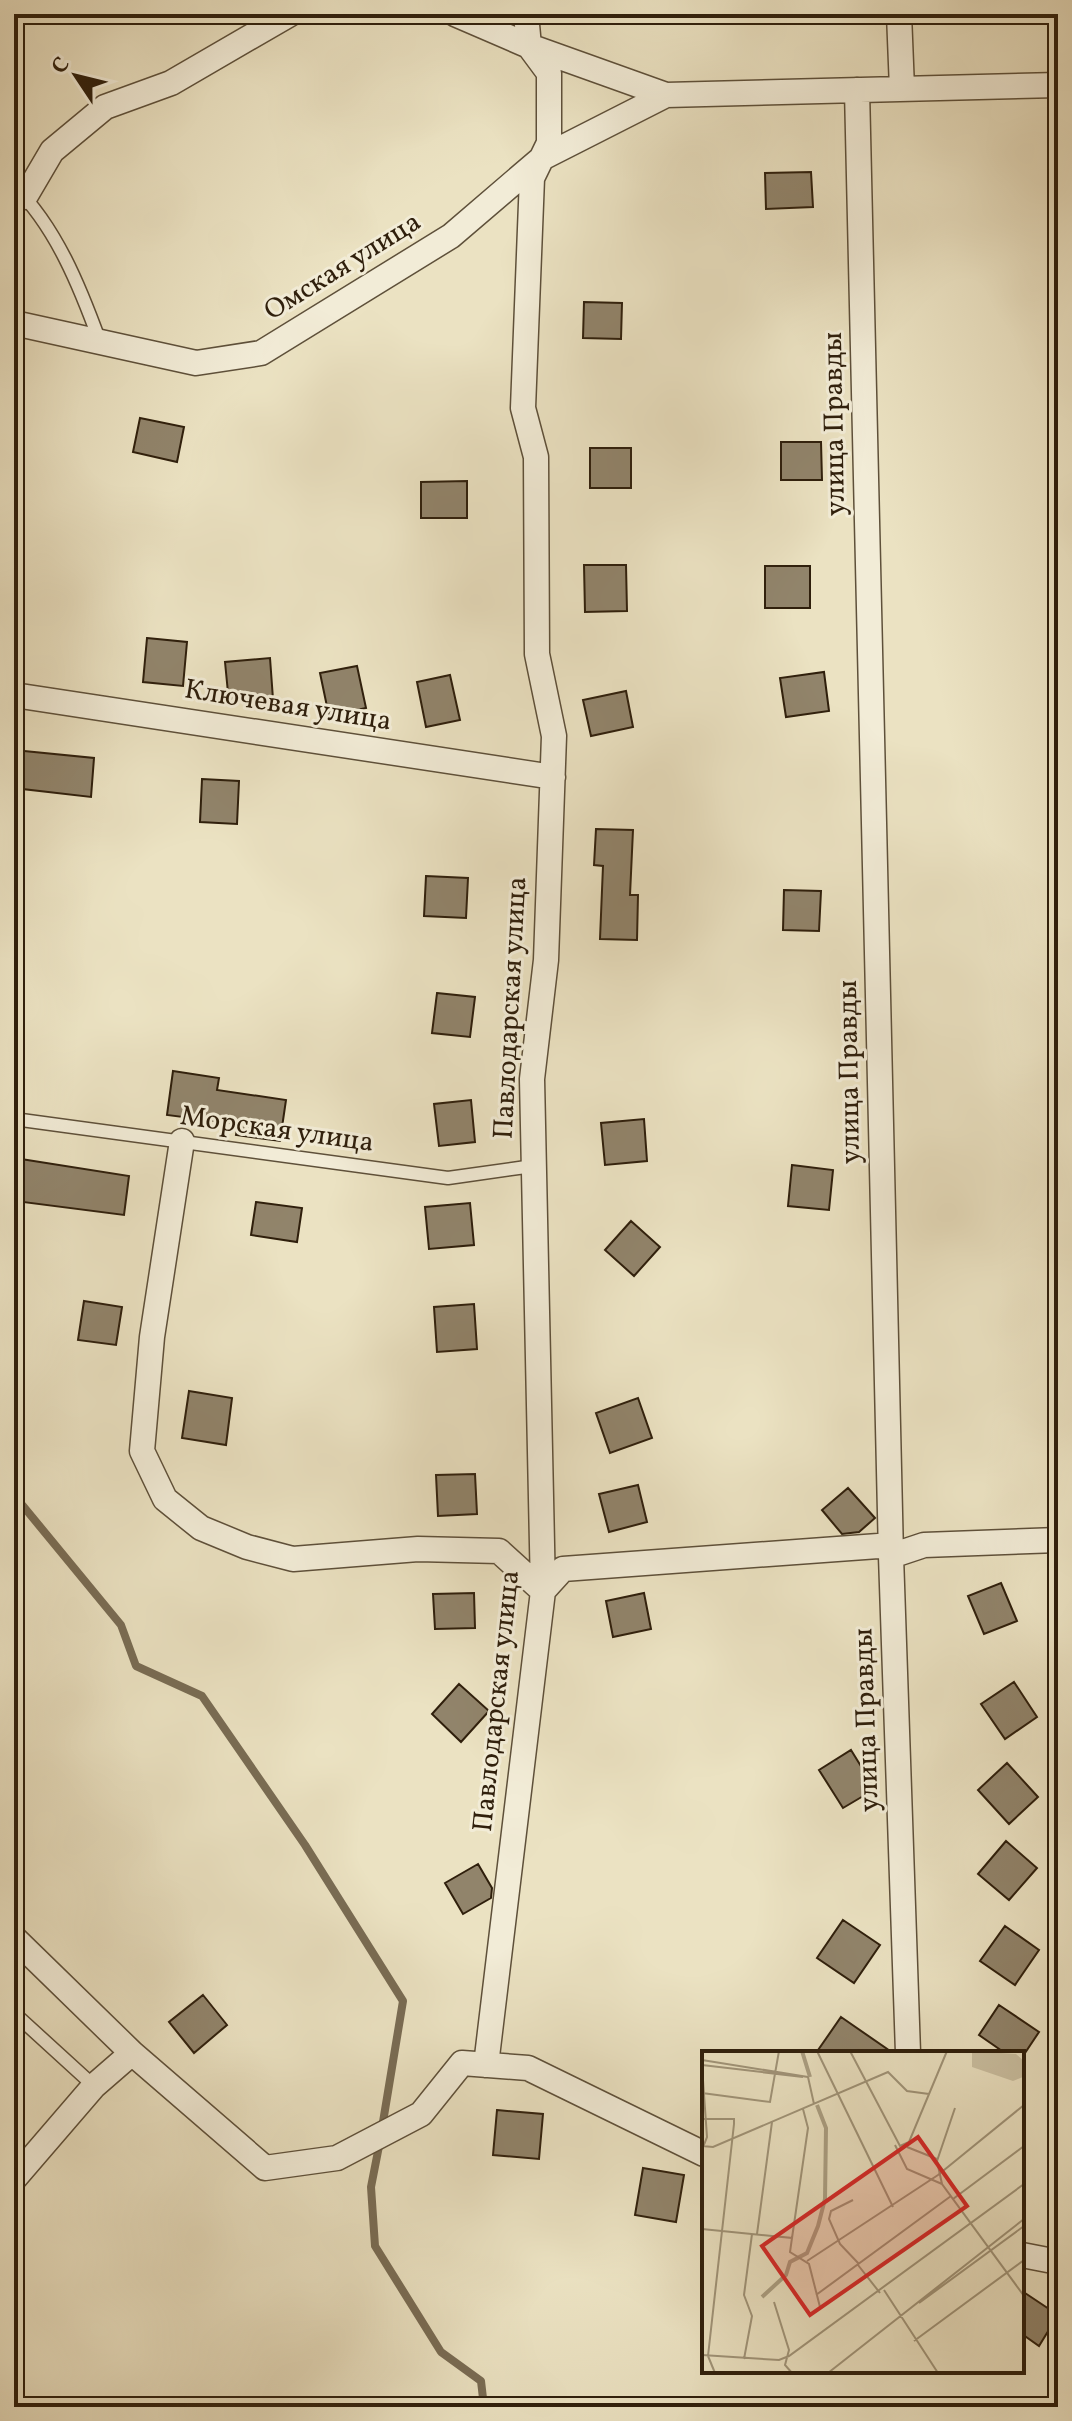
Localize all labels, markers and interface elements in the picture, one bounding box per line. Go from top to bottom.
north arrow [36,36,116,116]
text: С [45,51,78,81]
street label: Омская улица [257,203,429,331]
street label: улица Правды [814,332,856,516]
street label: Ключевая улица [182,670,394,742]
street label: Павлодарская улица [485,876,537,1140]
street label: улица Правды [829,980,871,1164]
street label: Морская улица [178,1097,376,1163]
street label: Павлодарская улица [464,1568,530,1834]
street label: улица Правды [844,1627,890,1813]
inset map [702,2051,1024,2373]

